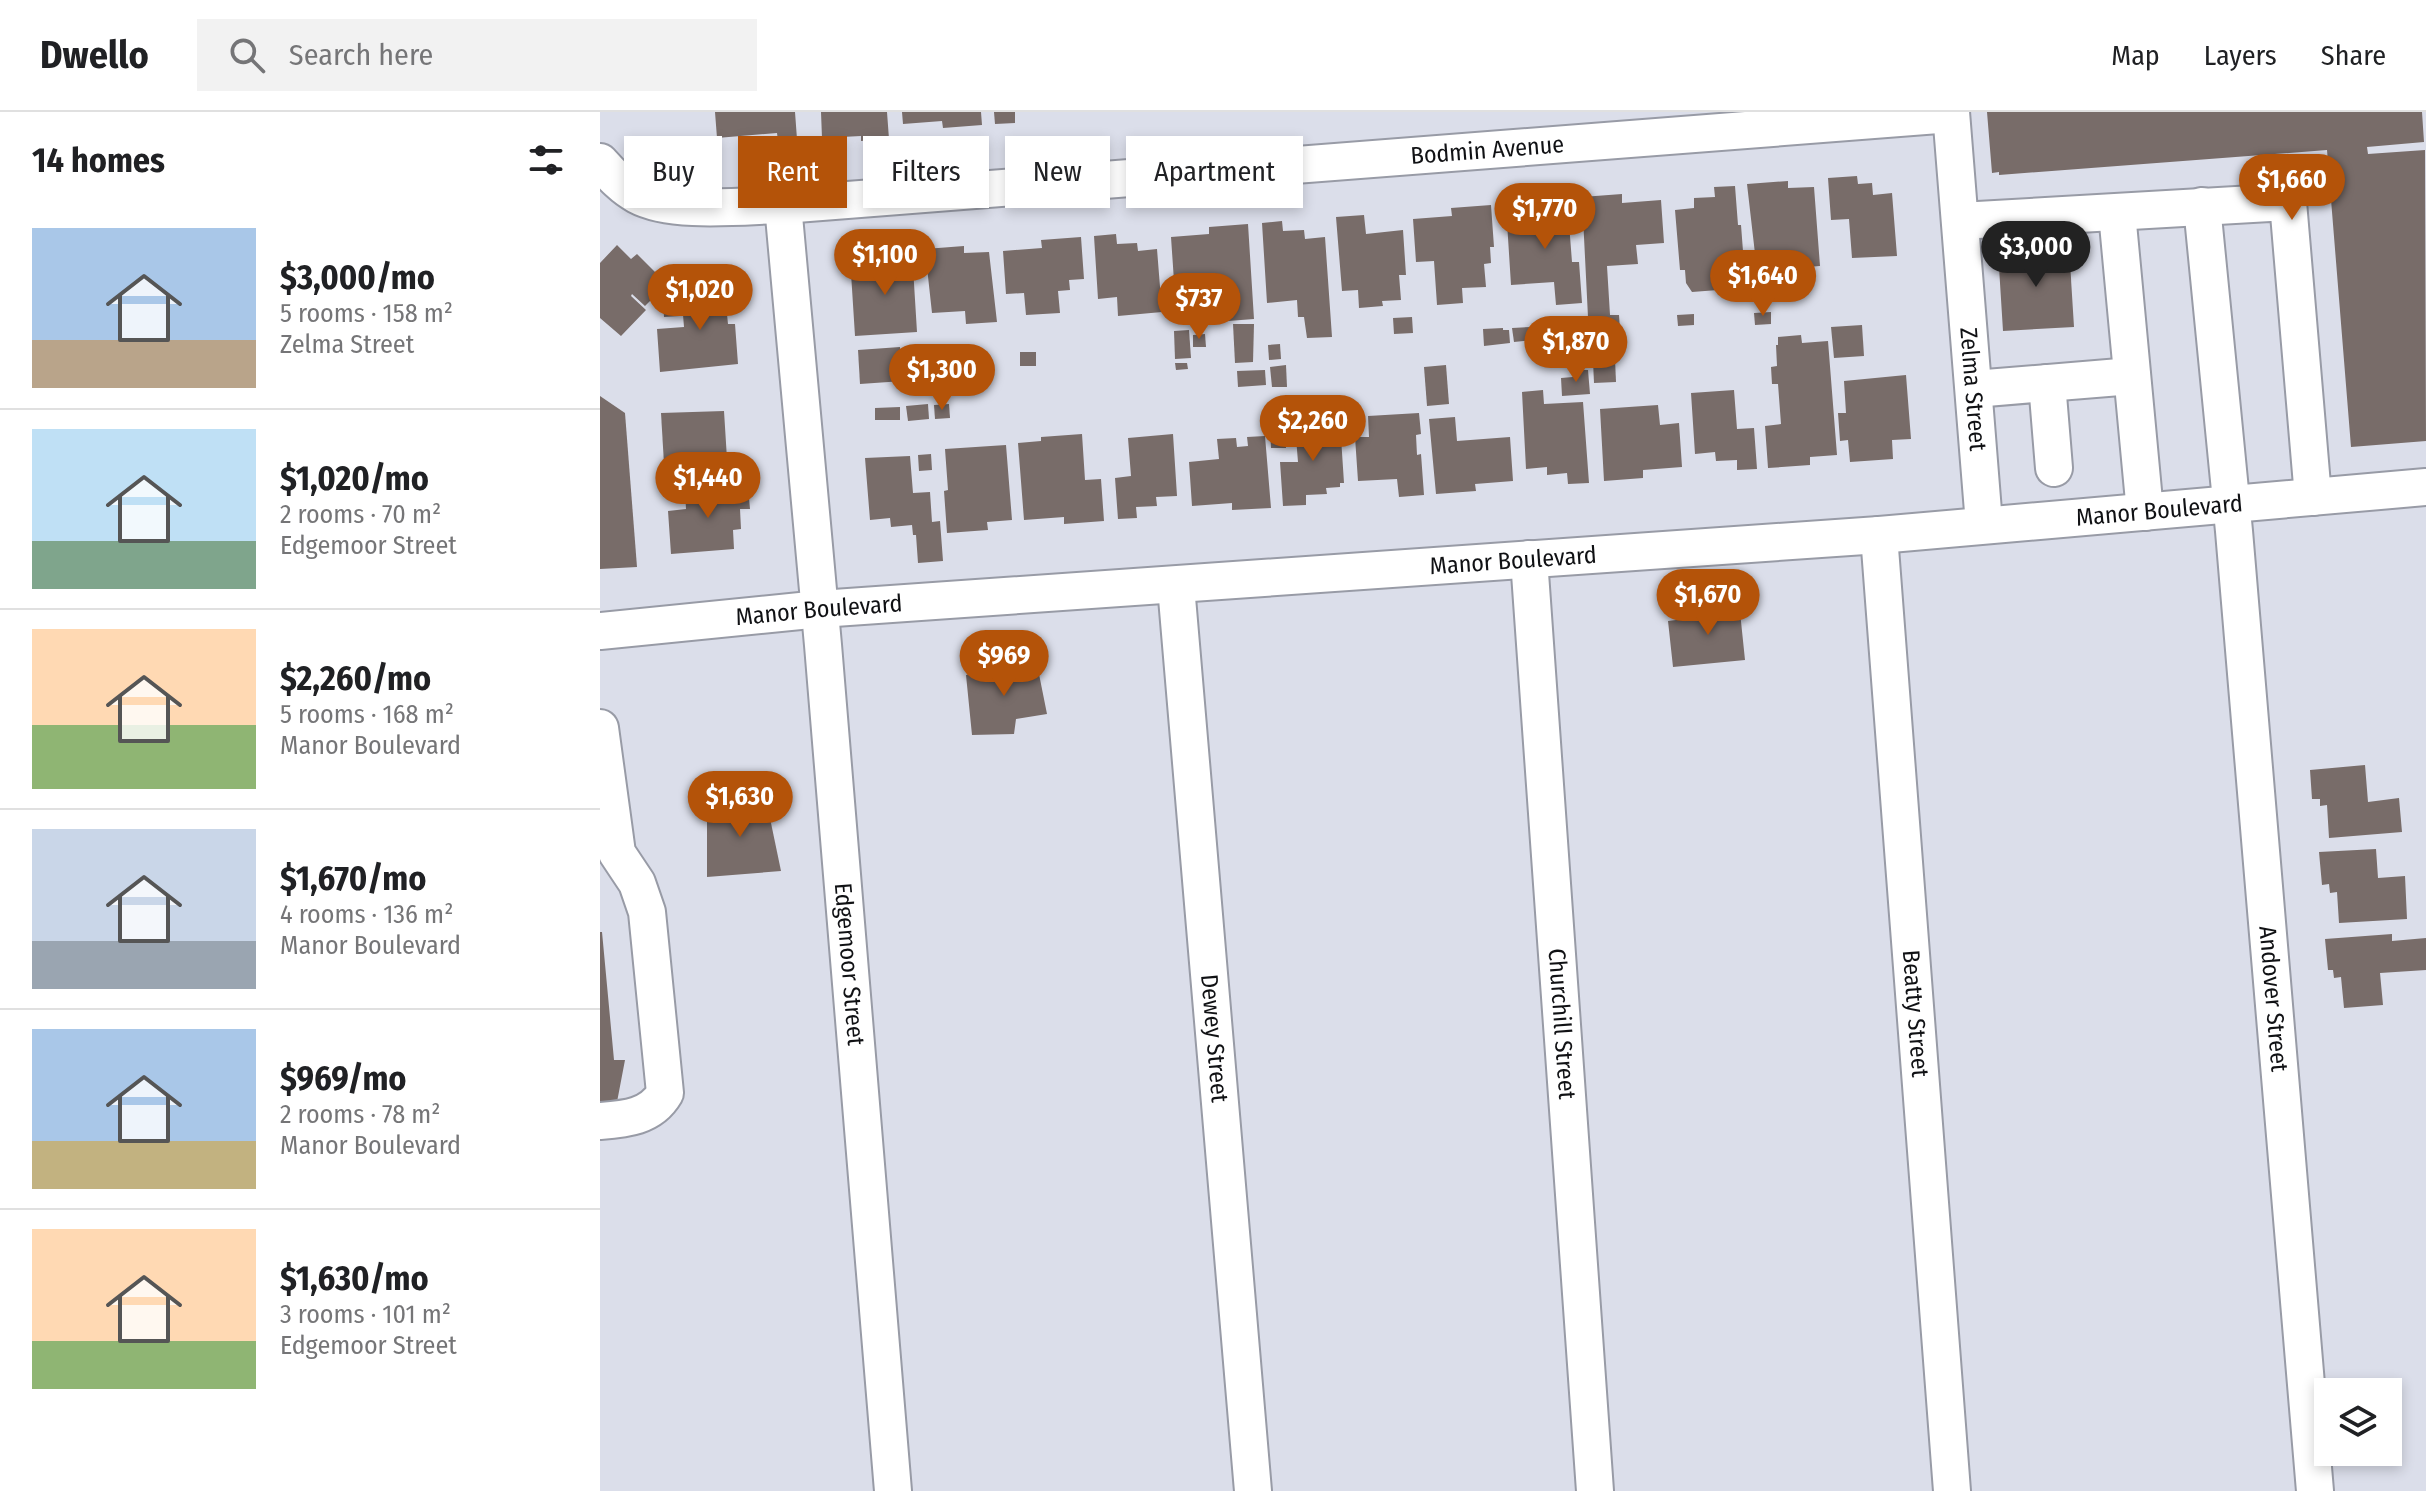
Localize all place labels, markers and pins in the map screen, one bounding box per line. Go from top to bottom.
pin: $1,660 [2227,154,2357,222]
pin: $1,770 [1480,183,1610,251]
pin: $3,000 [1971,221,2101,289]
pin: $1,100 [820,229,950,297]
pin: $1,640 [1698,250,1828,318]
pin: $1,020 [635,264,765,332]
pin: $737 [1152,273,1246,341]
pin: $1,870 [1511,316,1641,384]
pin: $1,300 [877,344,1007,412]
pin: $2,260 [1248,395,1378,463]
pin: $1,440 [643,452,773,520]
pin: $1,670 [1643,569,1773,637]
pin: $969 [957,630,1051,698]
pin: $1,630 [675,771,805,839]

